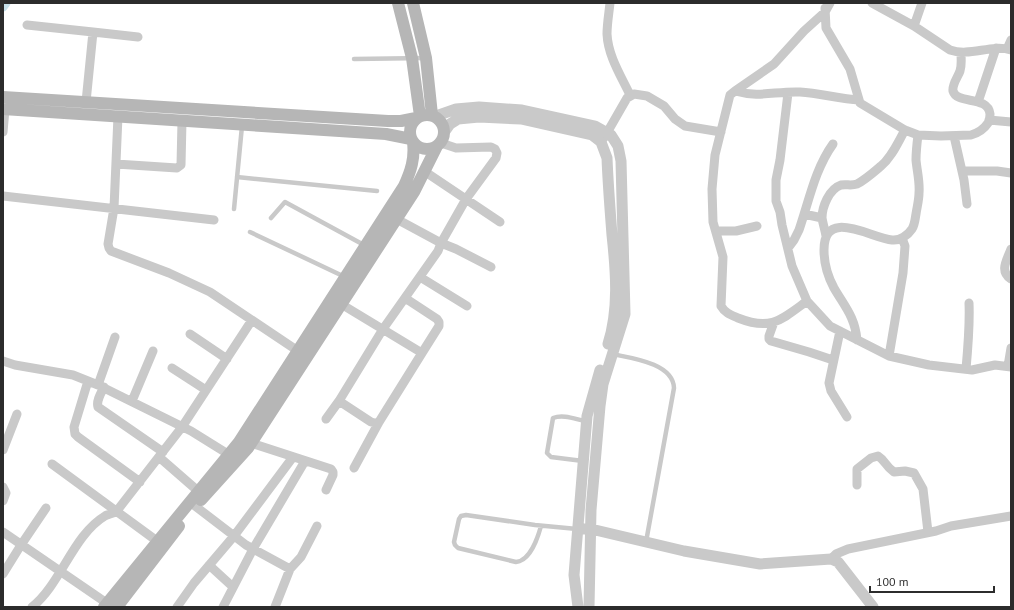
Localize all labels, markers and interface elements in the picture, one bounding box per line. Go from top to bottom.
scale bar [870,568,994,594]
text: 100 m [876,574,909,589]

